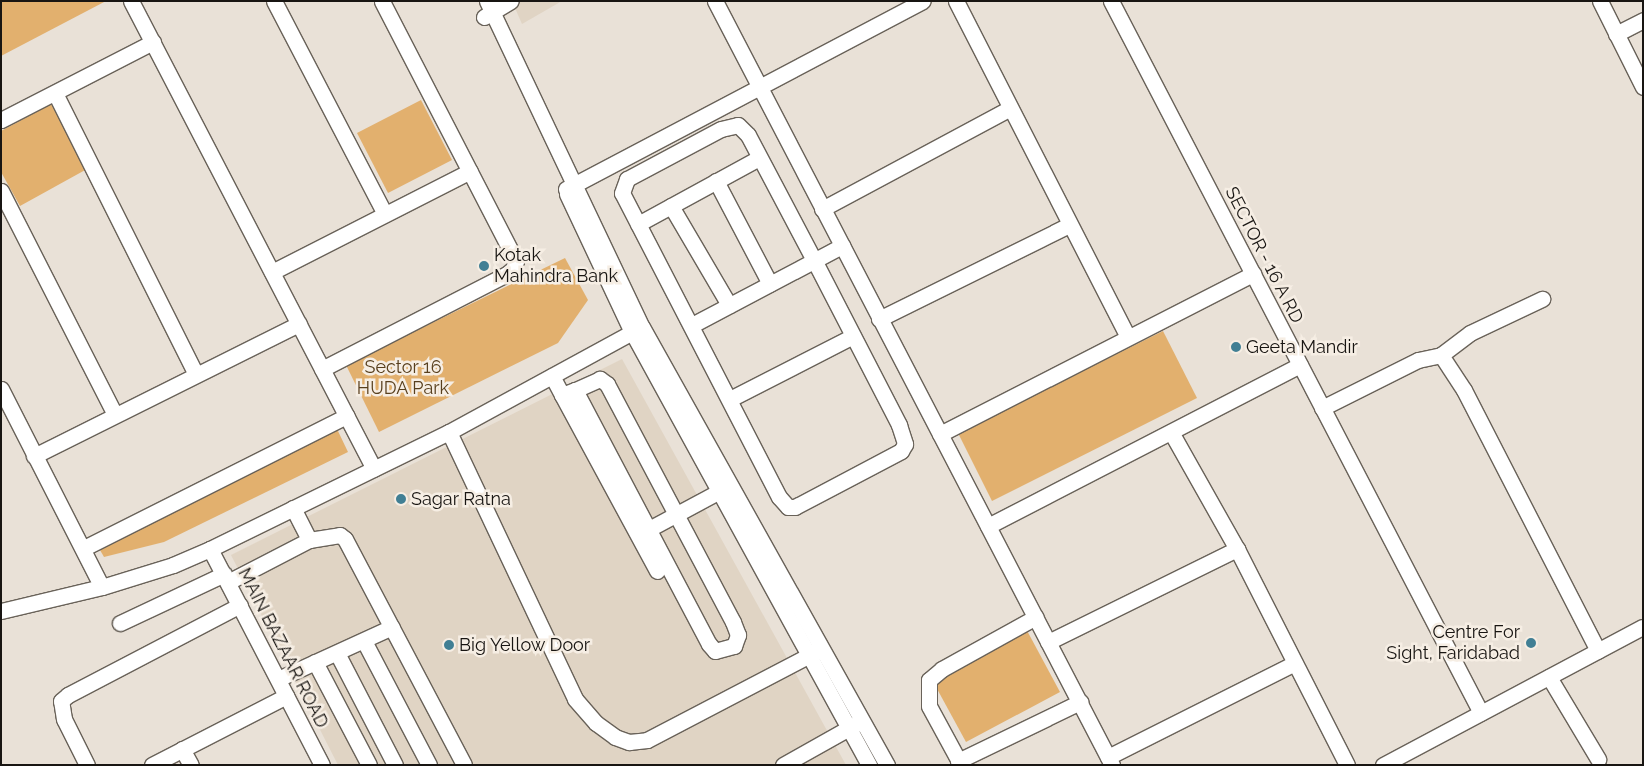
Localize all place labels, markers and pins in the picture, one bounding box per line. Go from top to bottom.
place label: Kotak Mahindra Bank [494,245,618,288]
marker: Kotak Mahindra Bank [478,260,490,272]
place label: Geeta Mandir [1246,336,1358,358]
marker: Geeta Mandir [1230,341,1242,353]
place label: Sagar Ratna [411,488,511,510]
marker: Sagar Ratna [395,493,407,505]
place label: Centre For Sight, Faridabad [1386,622,1520,664]
place label: Big Yellow Door [459,634,591,656]
marker: Centre For Sight, Faridabad [1524,636,1538,650]
marker: Big Yellow Door [443,639,455,651]

